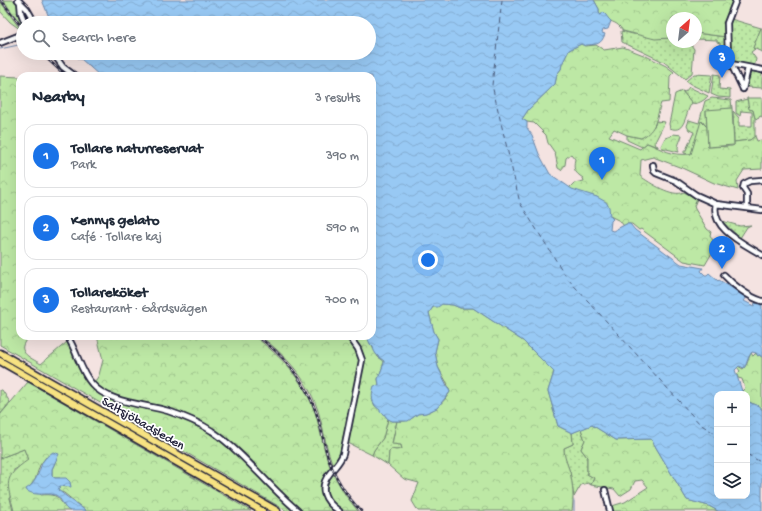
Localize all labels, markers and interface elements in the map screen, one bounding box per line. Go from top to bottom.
north arrow [666,12,702,48]
search box [16,16,376,60]
icon: search [30,27,52,49]
text: Search here [62,29,136,47]
pin: 3 [709,45,735,78]
text: Nearby [32,88,85,108]
text: 3 results [315,91,360,106]
text: Tollare naturreservat [71,140,203,158]
pin: 1 [589,147,615,180]
text: 1 [43,149,49,164]
text: 390 m [326,149,359,164]
text: Park [71,158,96,173]
text: Kennys gelato [71,212,160,230]
text: 2 [43,221,49,236]
text: 590 m [326,221,359,236]
text: Café · Tollare kaj [71,230,162,245]
pin: 2 [709,236,735,269]
your location [418,250,438,270]
text: Tollareköket [71,284,148,302]
text: 3 [43,293,49,308]
text: 700 m [325,293,359,308]
text: Restaurant · Gårdsvägen [71,302,207,317]
map controls [714,391,750,499]
button: + [714,391,750,427]
street label: Saltsjöbadsleden [99,394,188,454]
button: − [714,427,750,463]
button: layers [714,463,750,499]

